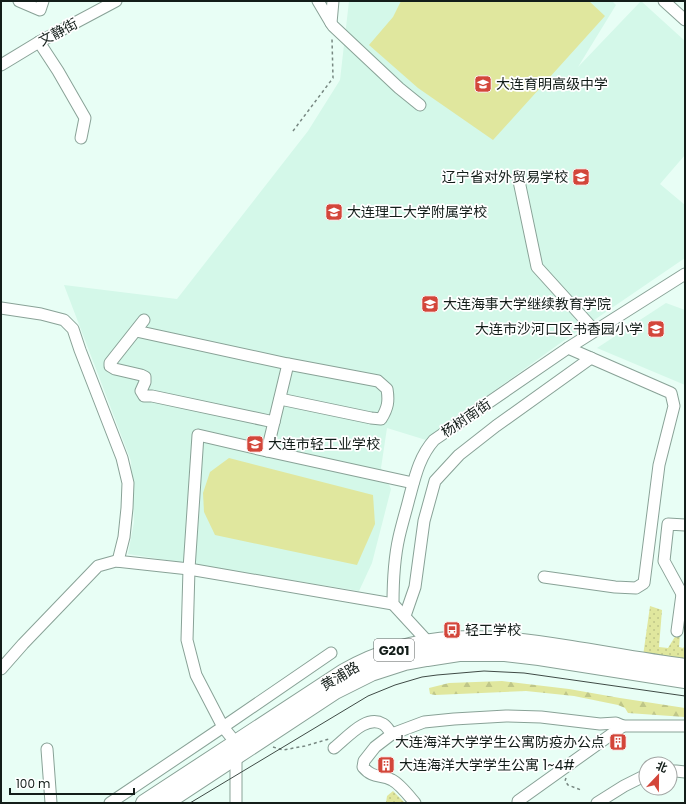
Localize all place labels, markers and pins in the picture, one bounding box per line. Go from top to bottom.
school or university icon: 大连育明高级中学 [473,74,493,94]
place label: 大连育明高级中学 [496,74,608,94]
place label: 辽宁省对外贸易学校 [442,167,568,187]
school or university icon: 辽宁省对外贸易学校 [571,167,591,187]
school or university icon: 大连理工大学附属学校 [324,202,344,222]
place label: 大连理工大学附属学校 [347,202,487,222]
school or university icon: 大连海事大学继续教育学院 [420,294,440,314]
place label: 大连海事大学继续教育学院 [443,294,611,314]
place label: 大连市沙河口区书香园小学 [475,319,643,339]
school or university icon: 大连市沙河口区书香园小学 [646,319,666,339]
school or university icon: 大连市轻工业学校 [245,434,265,454]
place label: 大连市轻工业学校 [268,434,380,454]
bus stop icon: 轻工学校 [442,620,462,640]
place label: 轻工学校 [465,620,521,640]
place label: 大连海洋大学学生公寓防疫办公点 [395,732,605,752]
building icon: 大连海洋大学学生公寓防疫办公点 [608,732,628,752]
building icon: 大连海洋大学学生公寓 1~4# [376,755,396,775]
place label: 大连海洋大学学生公寓 1~4# [399,755,575,775]

